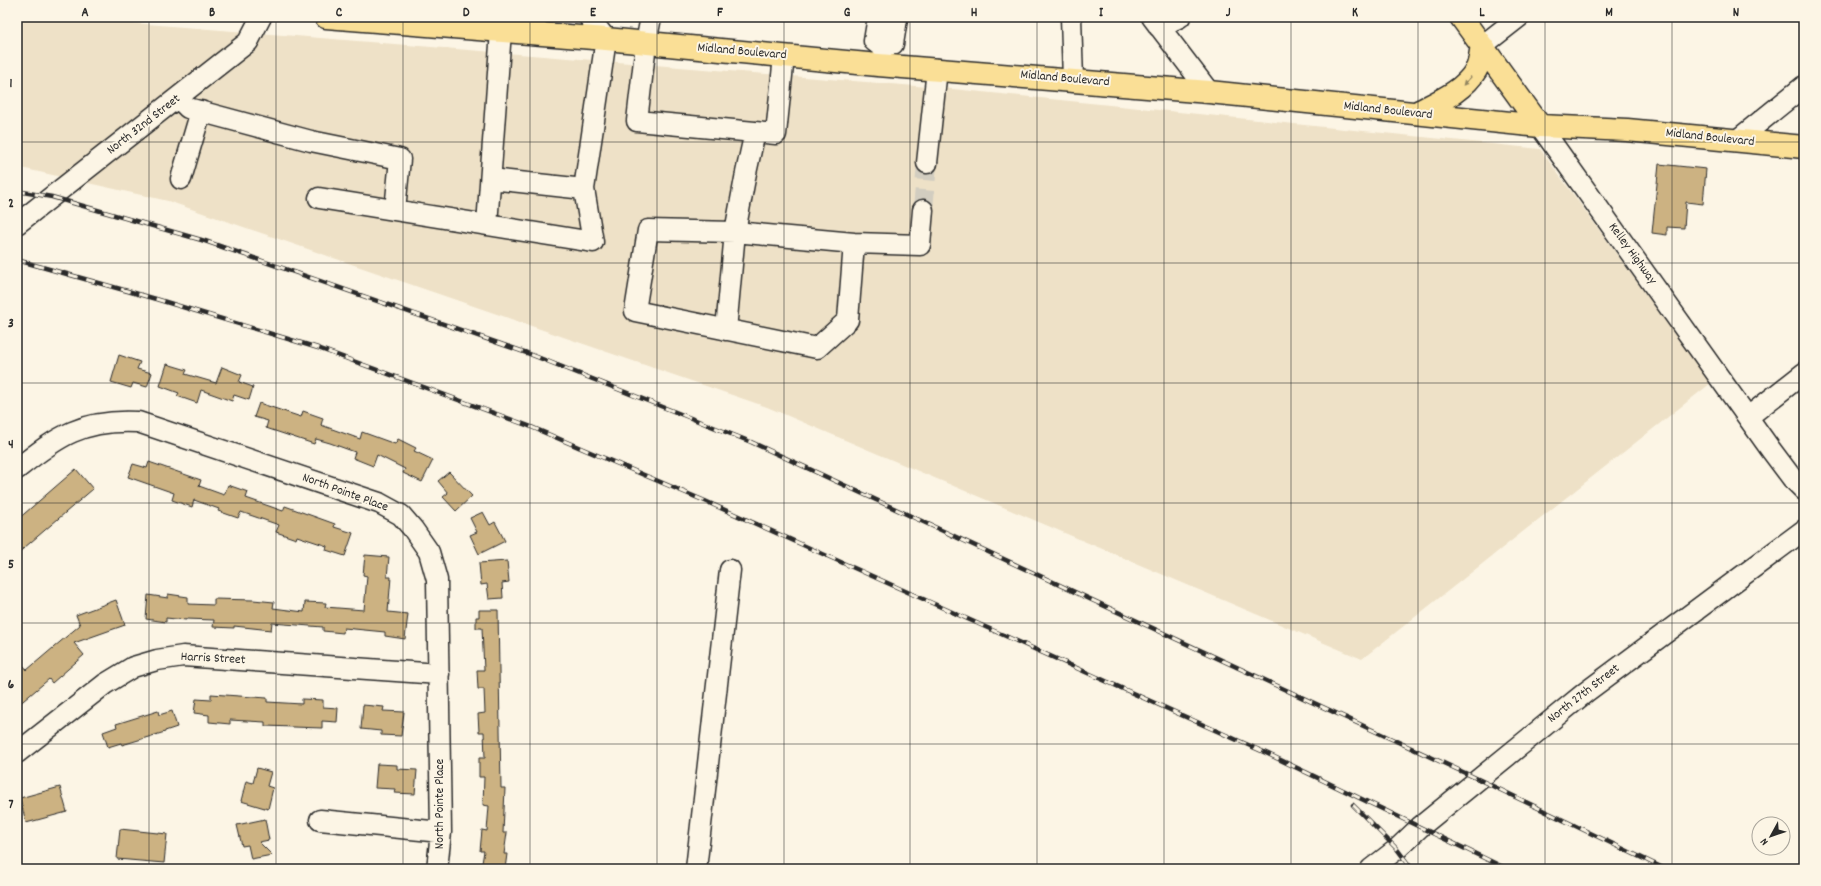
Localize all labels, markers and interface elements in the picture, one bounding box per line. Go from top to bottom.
text: A [81,4,89,23]
text: B [209,4,215,23]
text: C [336,4,343,23]
text: D [463,4,470,23]
text: E [590,4,597,23]
text: F [717,4,723,23]
text: G [844,4,851,23]
text: H [971,4,978,23]
text: I [1099,4,1104,23]
text: J [1226,4,1231,23]
text: K [1352,4,1358,23]
text: L [1479,4,1485,23]
text: M [1605,4,1613,23]
text: N [1733,4,1739,23]
street label: Midland Boulevard [697,39,787,65]
street label: Midland Boulevard [1020,66,1110,92]
text: 1 [10,75,13,94]
one-way arrow [1462,76,1471,86]
street label: North 32nd Street [103,90,185,160]
street label: Midland Boulevard [1343,97,1433,125]
street label: Midland Boulevard [1665,124,1755,152]
text: 2 [8,195,14,214]
street label: Kelley Highway [1603,219,1661,289]
text: 3 [8,315,14,334]
text: 4 [8,436,14,455]
street label: North Pointe Place [299,469,391,517]
text: 5 [8,556,14,575]
street label: Harris Street [180,648,246,670]
street label: North 27th Street [1544,660,1624,728]
text: 6 [8,676,15,695]
street label: North Pointe Place [431,759,450,849]
text: 7 [9,796,14,815]
north arrow [1751,816,1791,856]
text: N [1757,833,1773,848]

